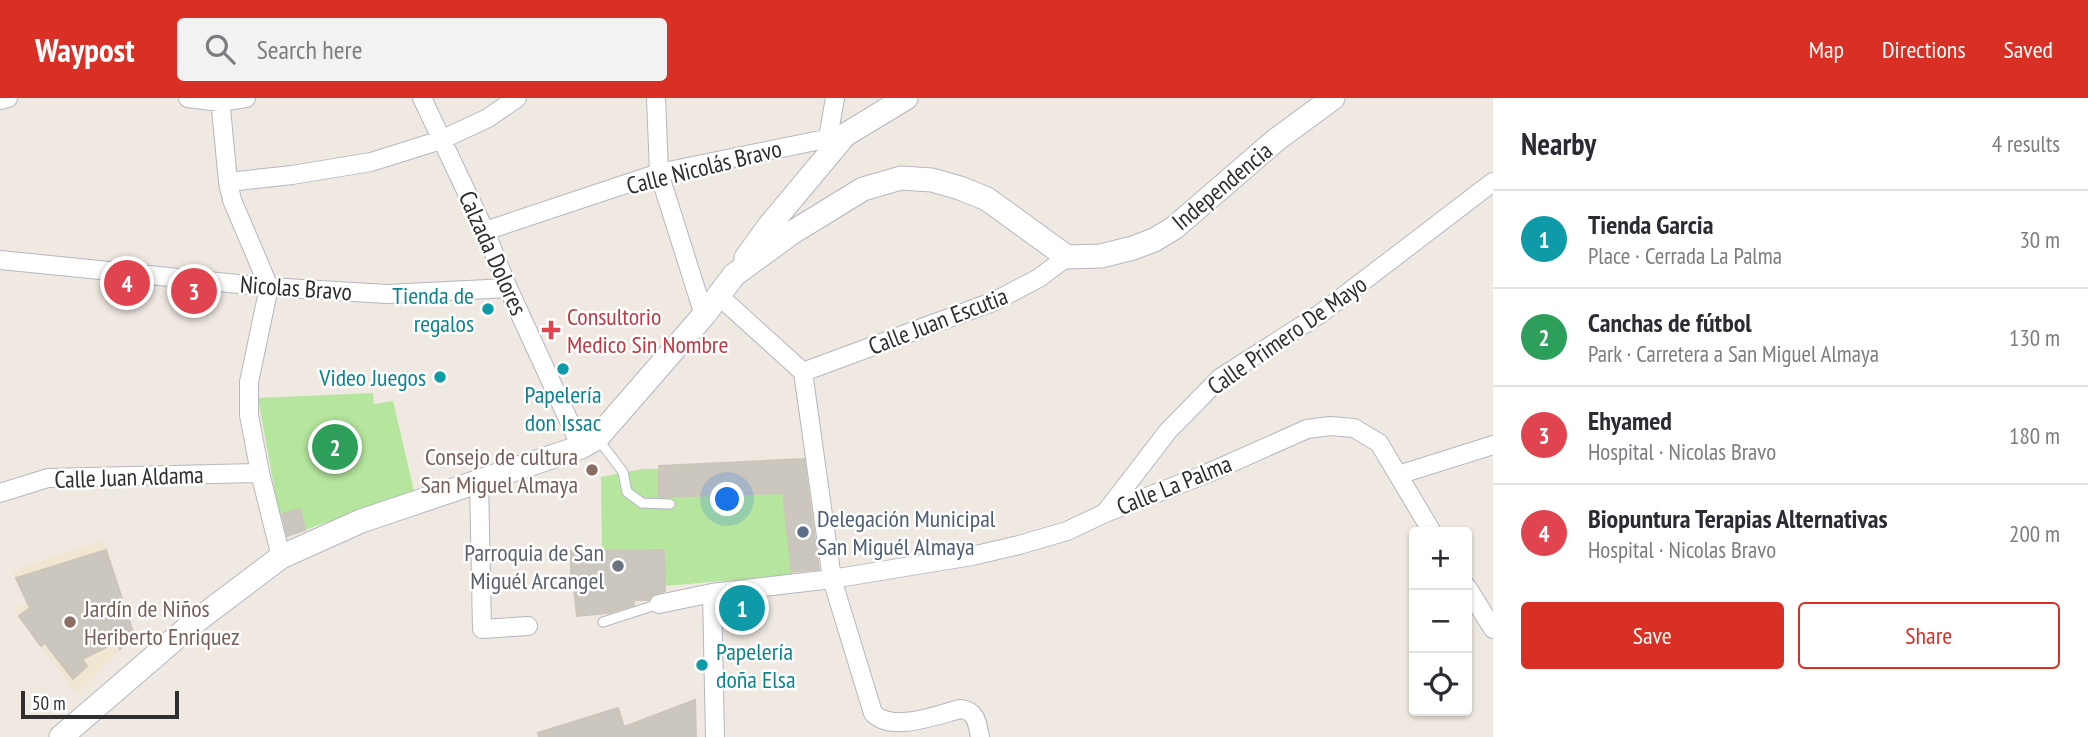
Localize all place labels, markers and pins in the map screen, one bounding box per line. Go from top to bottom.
pin: 4 [104,257,150,309]
pin: 3 [171,265,217,317]
place label: Tienda de regalos [392,280,474,339]
marker: Tienda de regalos [480,301,496,317]
place label: Consultorio Medico Sin Nombre [567,301,728,360]
marker: Consultorio Medico Sin Nombre [541,320,561,340]
marker: Papelería don Issac [555,361,571,377]
place label: Video Juegos [318,362,426,393]
marker: Video Juegos [432,369,448,385]
place label: Papelería don Issac [524,379,602,438]
pin: 2 [312,421,358,473]
place label: Consejo de cultura San Miguel Almaya [420,441,578,500]
marker: Consejo de cultura San Miguel Almaya [584,462,600,478]
place label: Delegación Municipal San Miguél Almaya [817,503,996,562]
marker: Delegación Municipal San Miguél Almaya [795,524,811,540]
place label: Parroquia de San Miguél Arcangel [464,537,604,596]
marker: Parroquia de San Miguél Arcangel [610,558,626,574]
pin: 1 [719,582,765,634]
place label: Jardín de Niños Heriberto Enriquez [83,593,240,652]
marker: Jardín de Niños Heriberto Enriquez [62,614,78,630]
place label: Papelería doña Elsa [716,636,796,695]
marker: Papelería doña Elsa [694,657,710,673]

